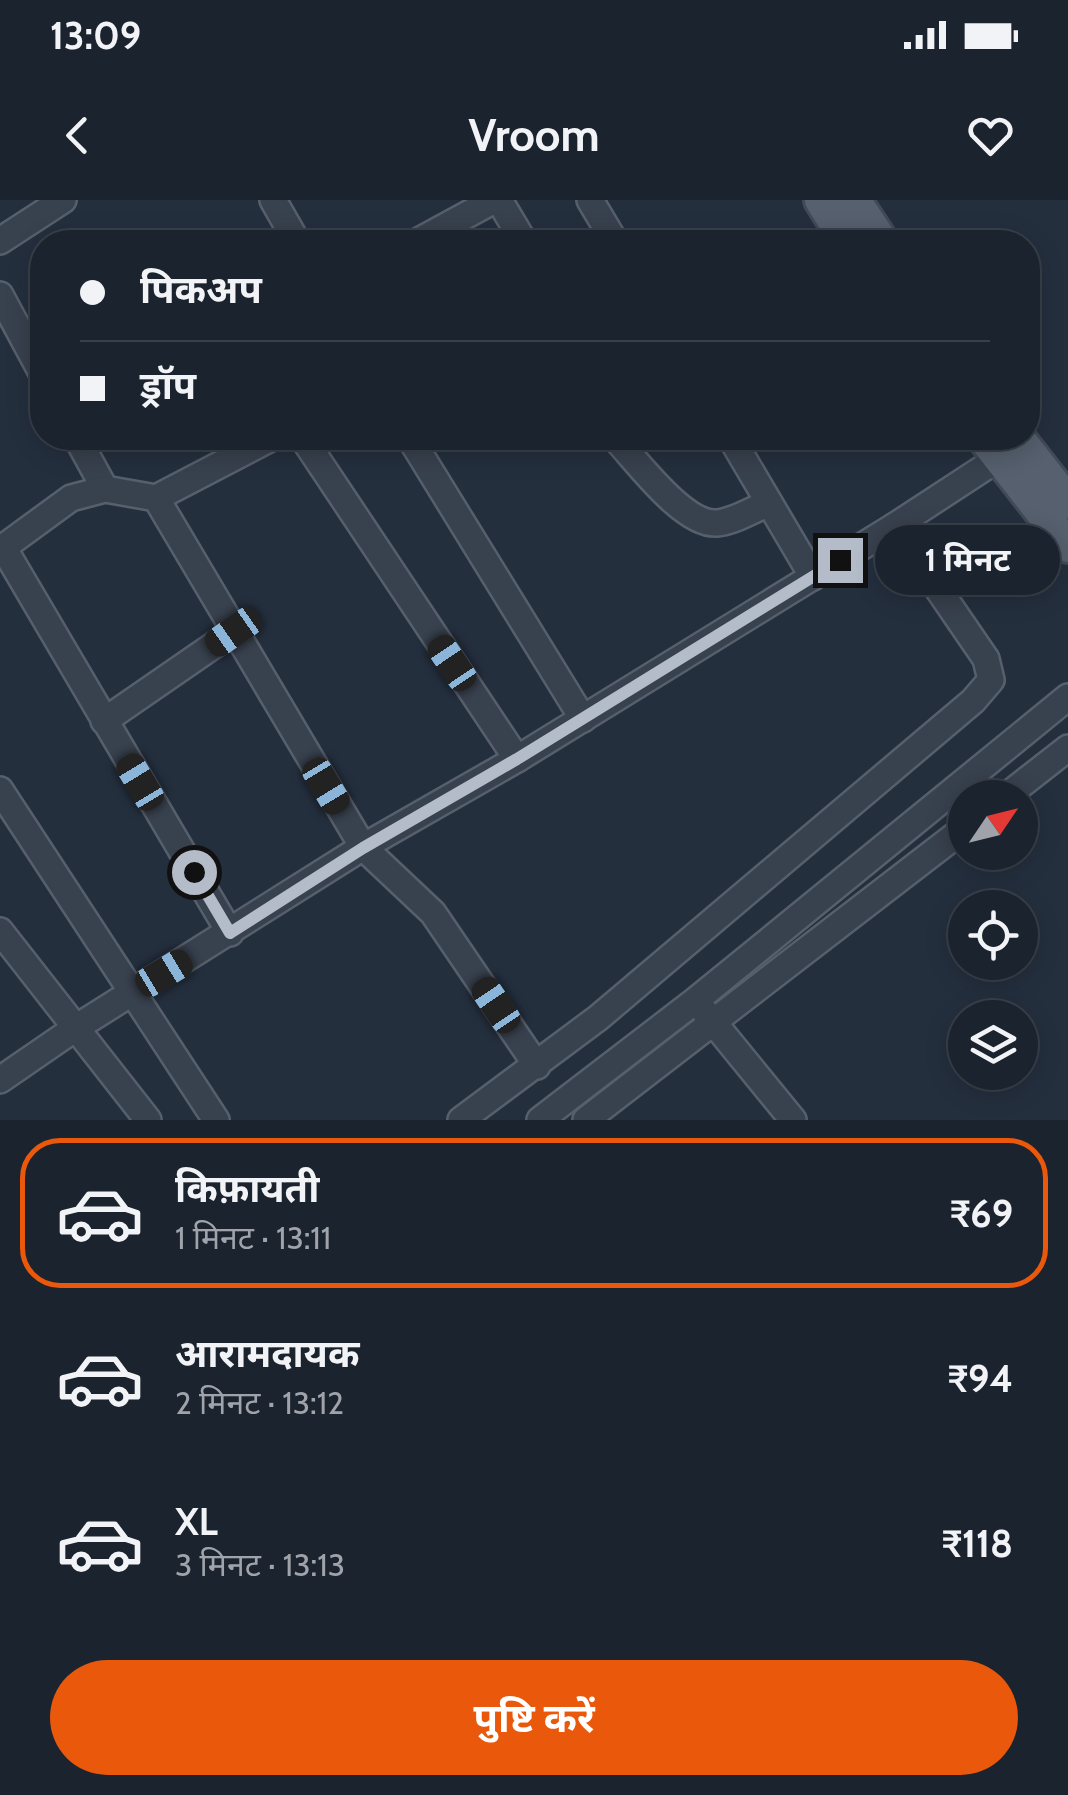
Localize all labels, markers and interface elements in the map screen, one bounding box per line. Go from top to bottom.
text: 13:09 [50,12,141,59]
icon: back [50,108,105,163]
text: Vroom [468,108,600,162]
icon: heart [963,108,1018,163]
text: पिकअप [140,266,262,313]
text: ड्रॉप [140,362,196,409]
callout: 1 मिनट [875,525,1060,595]
route end [818,538,863,583]
text: 1 मिनट [924,540,1011,579]
car [200,603,266,661]
car [423,630,481,696]
car [112,749,168,815]
car [298,753,354,819]
north arrow [948,780,1038,870]
map controls [948,780,1038,1090]
route start [172,850,217,895]
button: locate [948,890,1038,980]
car [131,945,197,1001]
car [467,972,525,1038]
button: layers [948,1000,1038,1090]
text: किफ़ायती [175,1165,319,1212]
icon: car [55,1168,145,1258]
text: ₹69 [950,1190,1013,1237]
text: 1 मिनट · 13:11 [175,1218,331,1257]
text: आरामदायक [175,1330,359,1377]
icon: car [55,1333,145,1423]
text: ₹94 [947,1355,1013,1402]
text: 2 मिनट · 13:12 [175,1383,344,1422]
icon: car [55,1498,145,1588]
text: XL [175,1498,218,1545]
text: ₹118 [941,1520,1013,1567]
text: 3 मिनट · 13:13 [175,1545,345,1584]
button: पुष्टि करें [50,1660,1018,1775]

